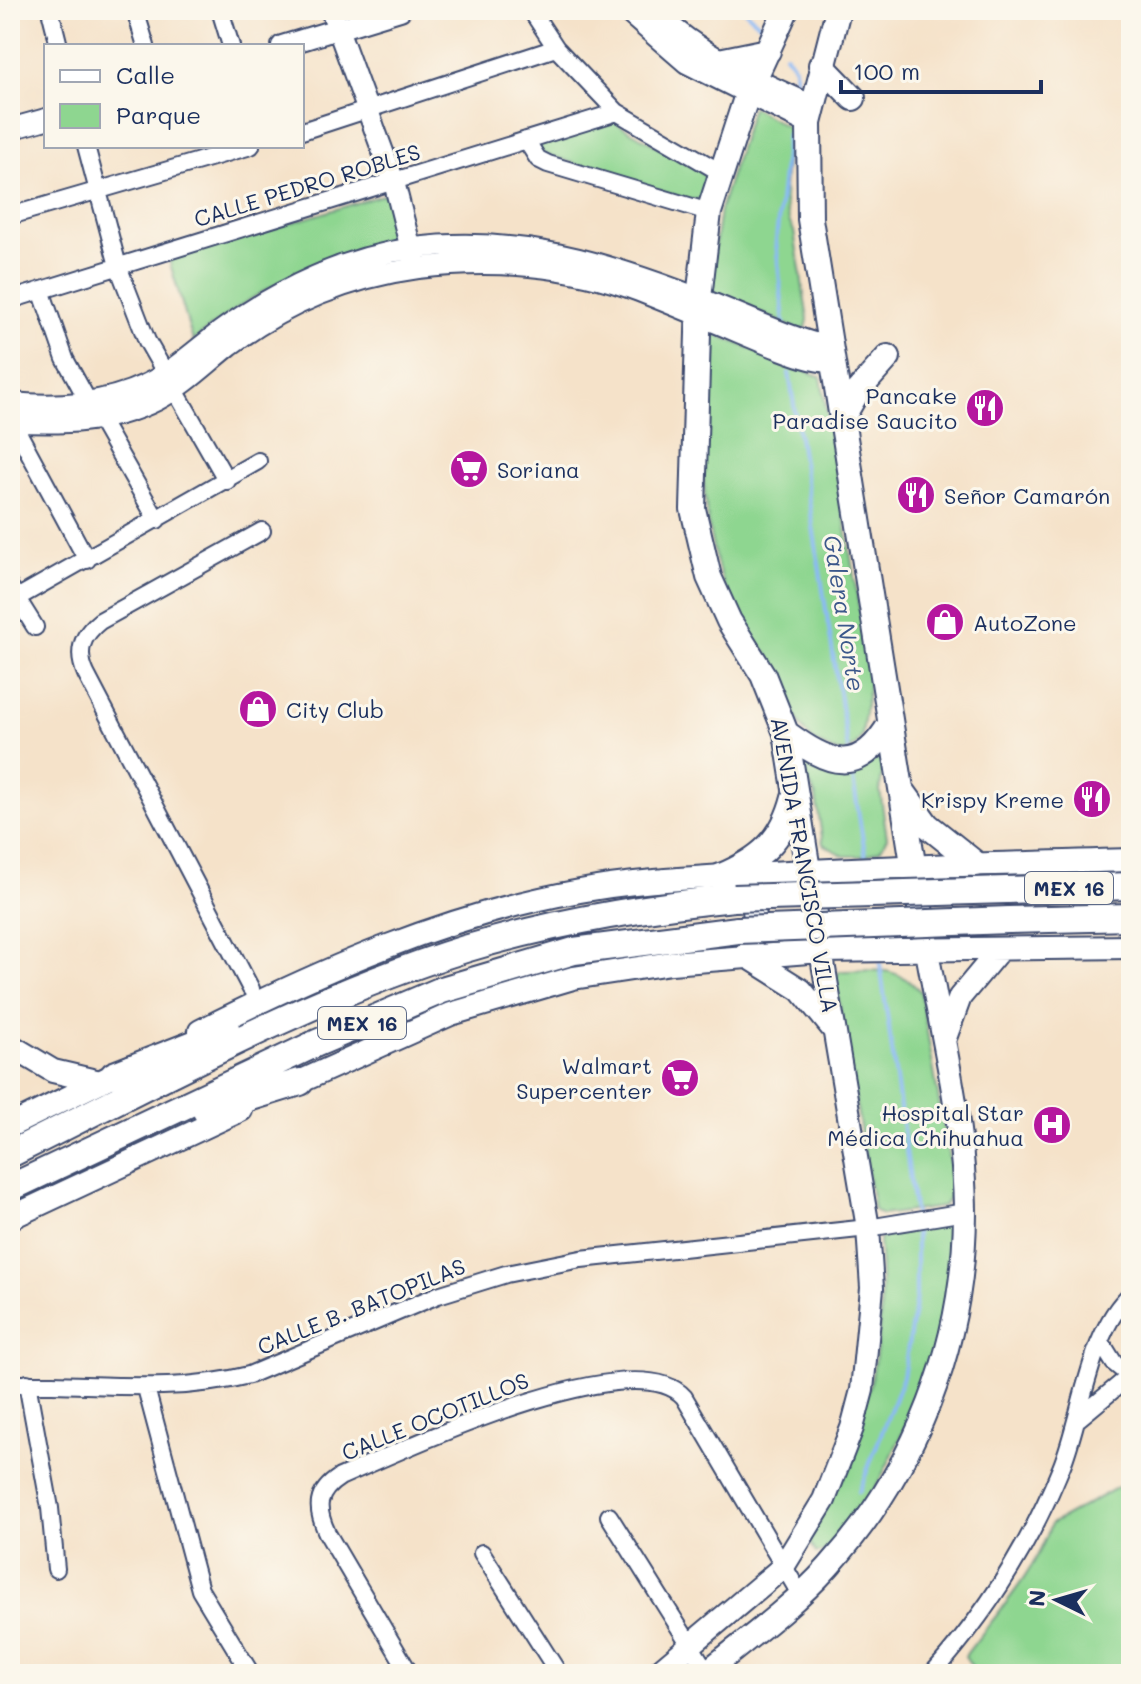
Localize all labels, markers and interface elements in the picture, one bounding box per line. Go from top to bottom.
legend [44,44,304,148]
scale bar [841,44,1041,94]
text: 100 m [853,55,920,86]
text: Calle [116,59,175,90]
text: Parque [116,99,201,130]
street label: CALLE PEDRO ROBLES [190,137,424,233]
place label: Pancake Paradise Saucito [773,381,957,435]
restaurant icon: Pancake Paradise Saucito [964,387,1006,429]
supermarket icon: Soriana [448,448,490,490]
place label: Soriana [497,455,580,484]
restaurant icon: Señor Camarón [895,474,937,516]
place label: Señor Camarón [944,481,1110,510]
water label: Galera Norte [817,533,873,693]
shop icon: AutoZone [924,601,966,643]
place label: AutoZone [973,608,1077,637]
shop icon: City Club [237,688,279,730]
place label: City Club [286,695,384,724]
street label: AVENIDA FRANCISCO VILLA [765,715,845,1015]
restaurant icon: Krispy Kreme [1071,778,1113,820]
place label: Krispy Kreme [921,785,1064,814]
road number: MEX 16 [1025,872,1113,904]
road number: MEX 16 [318,1007,406,1039]
place label: Walmart Supercenter [516,1051,652,1105]
supermarket icon: Walmart Supercenter [659,1057,701,1099]
place label: Hospital Star Médica Chihuahua [827,1098,1024,1152]
hospital icon: Hospital Star Médica Chihuahua [1031,1104,1073,1146]
street label: CALLE B. BATOPILAS [253,1251,469,1361]
street label: CALLE OCOTILLOS [337,1365,533,1467]
north arrow [1017,1560,1097,1640]
text: N [1021,1589,1052,1608]

